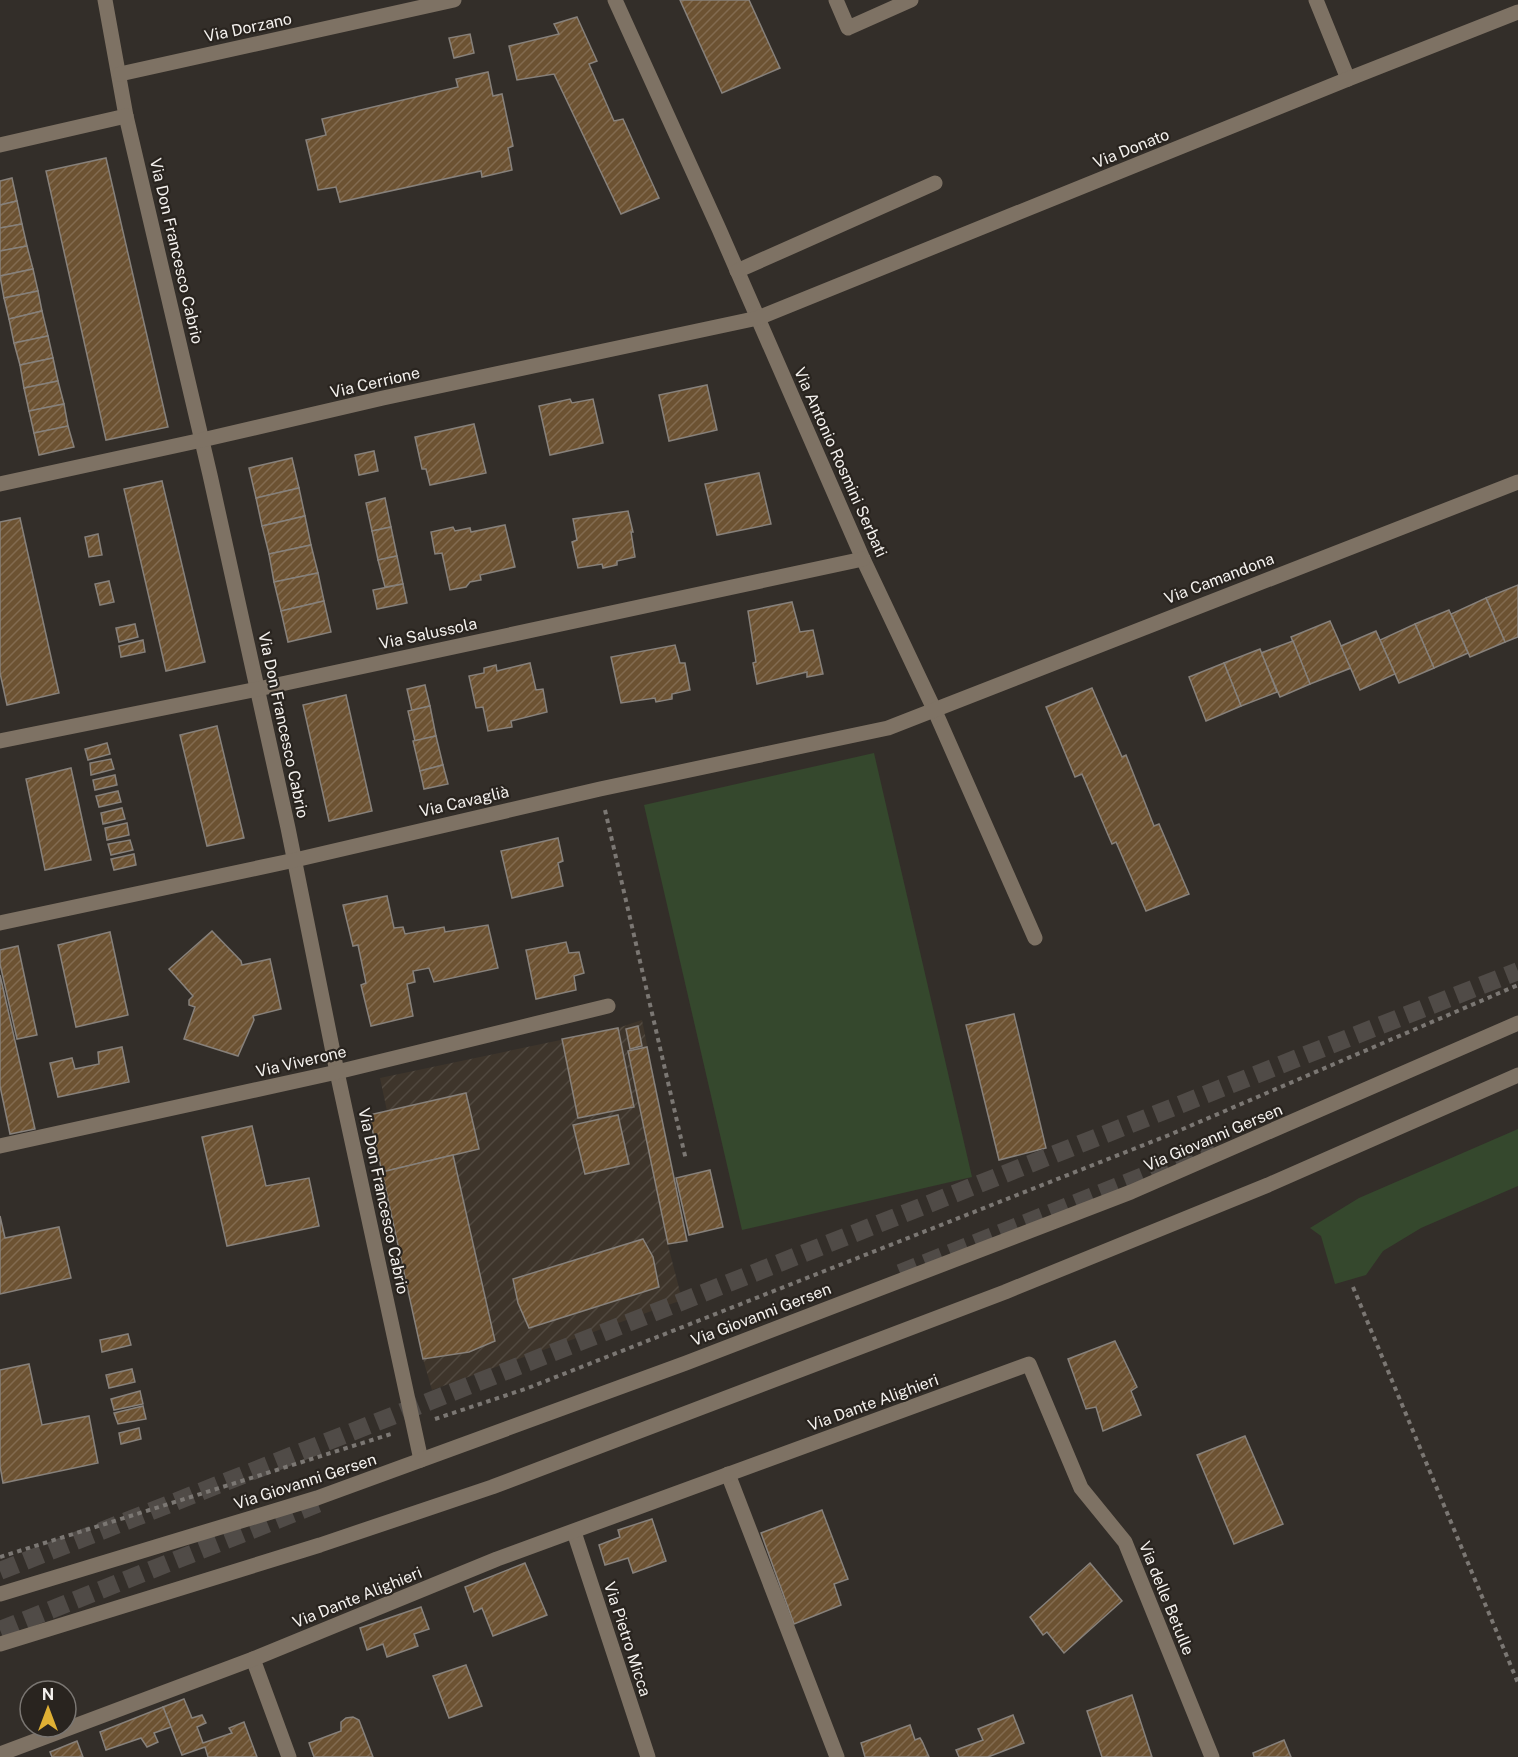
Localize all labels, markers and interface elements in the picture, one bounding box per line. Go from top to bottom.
street label: Via Dorzano [203,9,294,46]
street label: Via Donato [1090,125,1172,172]
street label: Via Don Francesco Cabrio [146,156,207,346]
street label: Via Cerrione [328,363,422,402]
street label: Via Antonio Rosmini Serbati [790,364,891,560]
street label: Via Camandona [1162,549,1277,608]
street label: Via Salussola [377,614,479,653]
street label: Via Don Francesco Cabrio [254,630,313,820]
street label: Via Cavaglià [418,782,511,821]
street label: Via Viverone [254,1042,348,1081]
street label: Via Giovanni Gersen [1141,1100,1285,1175]
street label: Via Don Francesco Cabrio [354,1106,413,1296]
street label: Via Giovanni Gersen [688,1279,834,1350]
street label: Via Dante Alighieri [805,1370,941,1435]
street label: Via Giovanni Gersen [232,1450,379,1513]
street label: Via delle Betulle [1135,1539,1198,1658]
street label: Via Dante Alighieri [290,1563,425,1632]
street label: Via Pietro Micca [600,1579,655,1699]
north arrow [18,1679,78,1739]
text: N [42,1685,54,1704]

